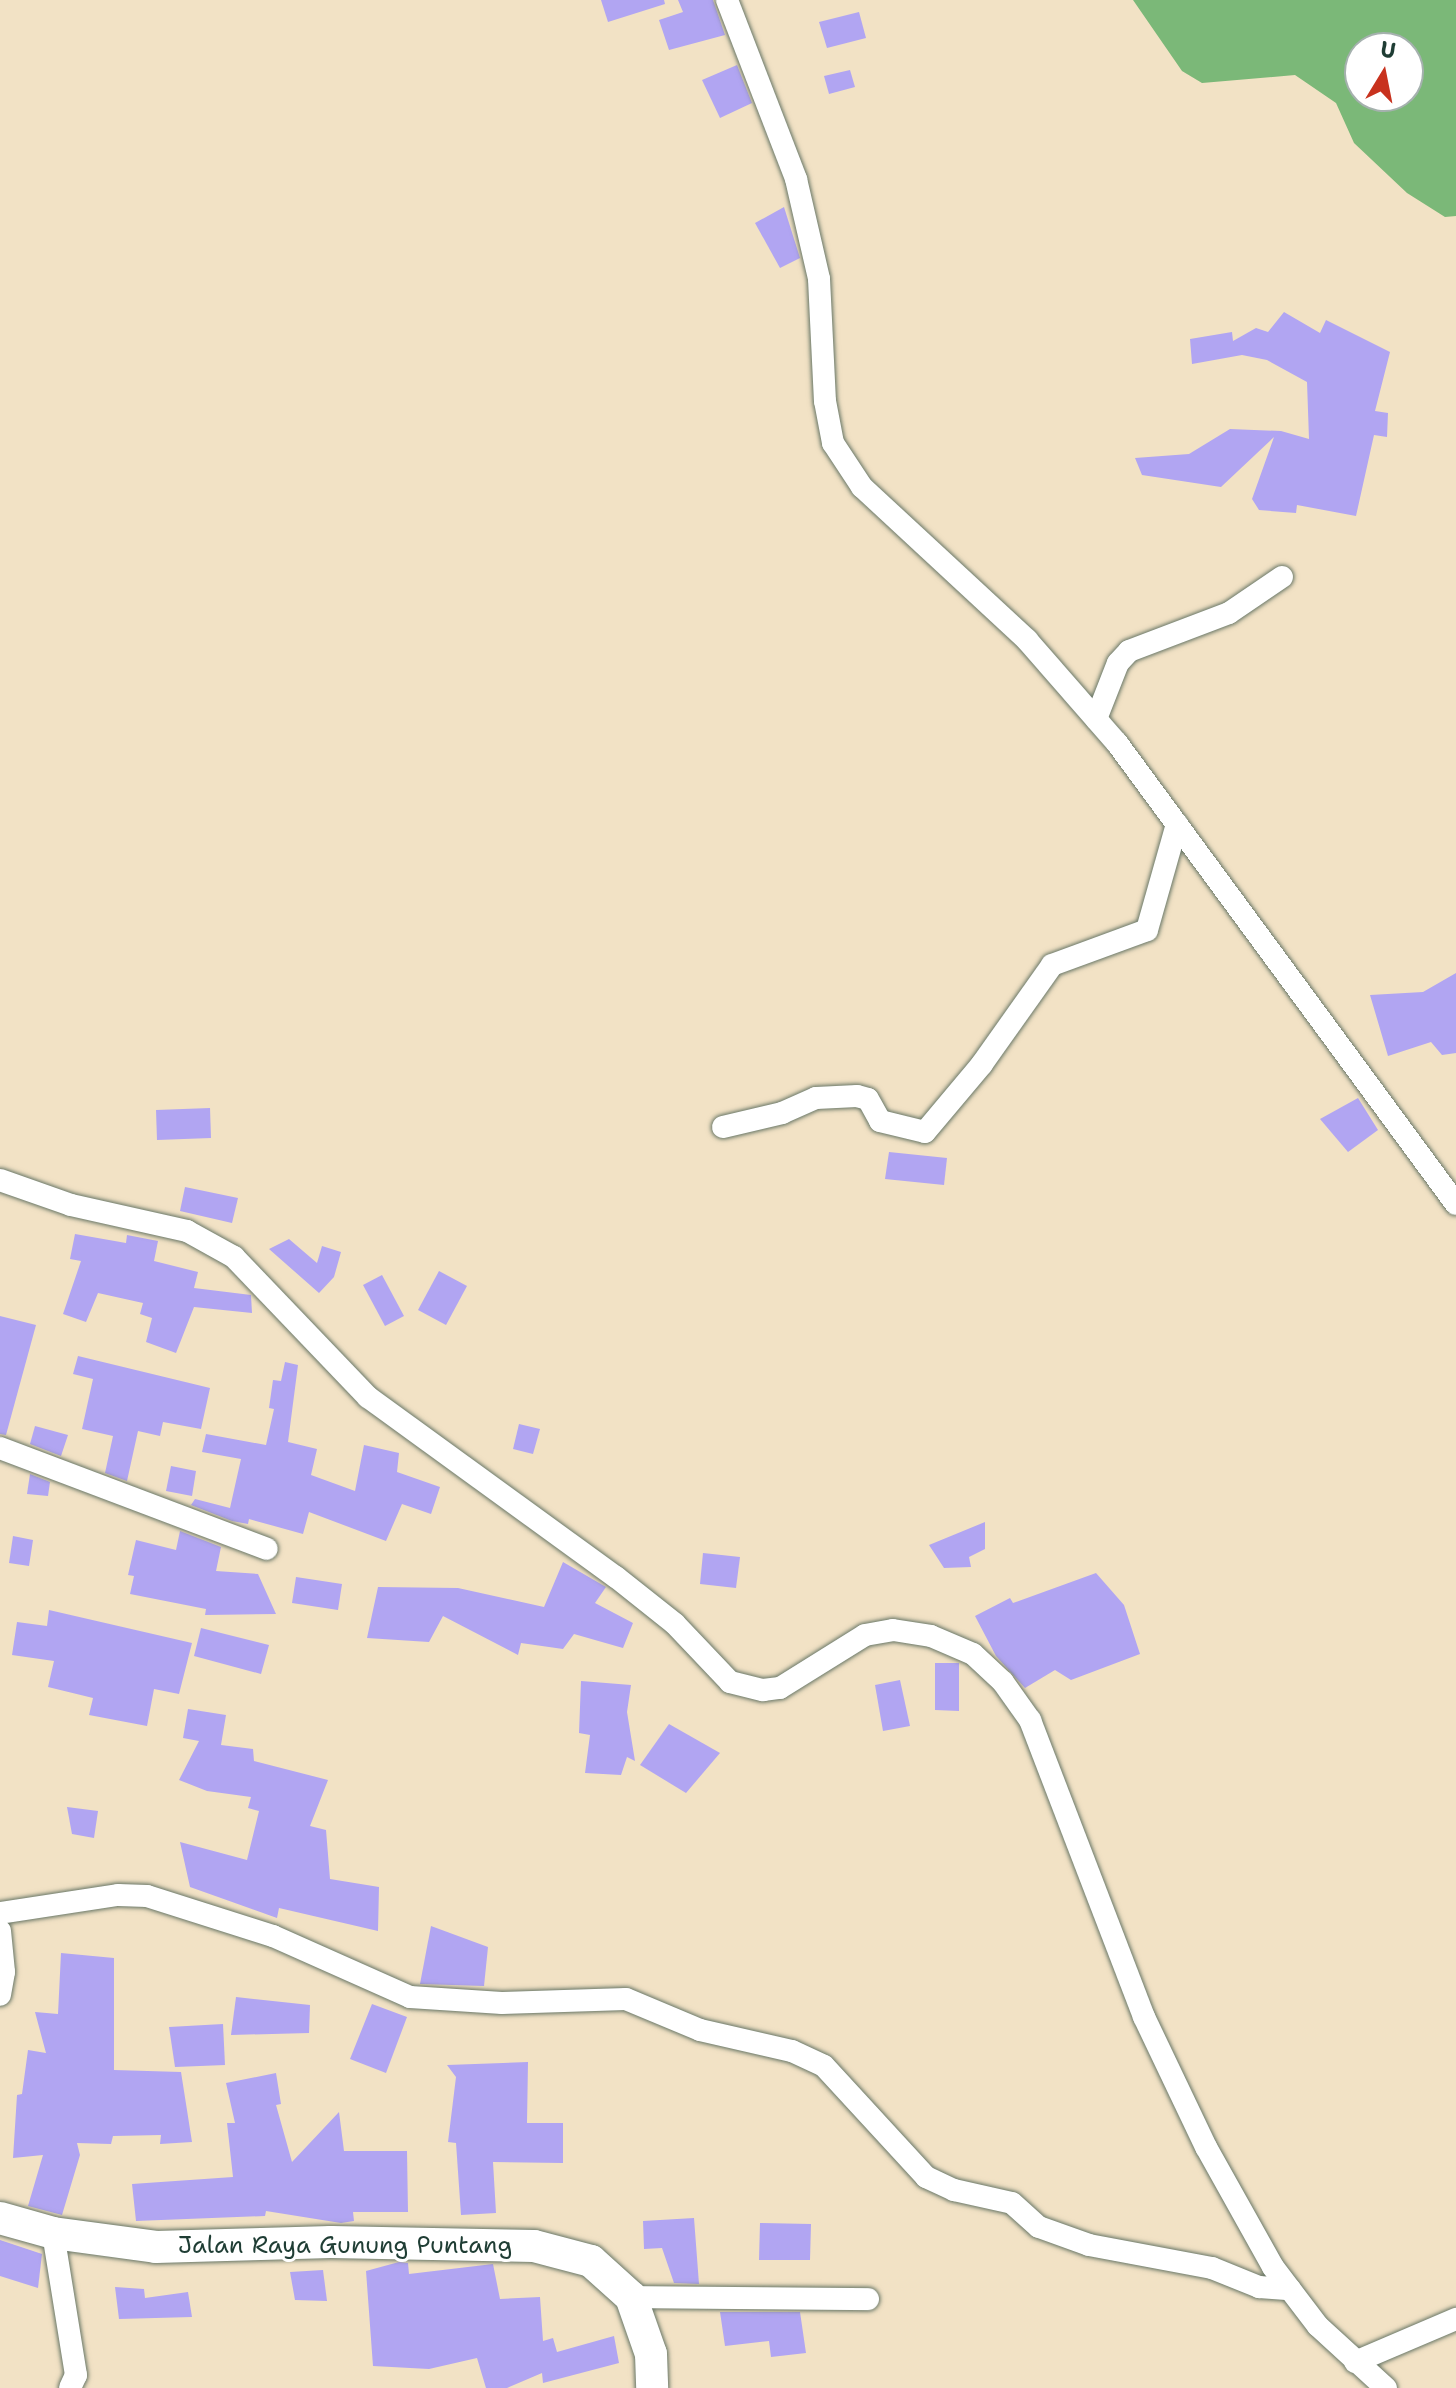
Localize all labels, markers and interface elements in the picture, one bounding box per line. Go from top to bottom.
north arrow [1344,32,1424,112]
text: U [1378,34,1398,65]
street label: Jalan Raya Gunung Puntang [178,2232,512,2260]

